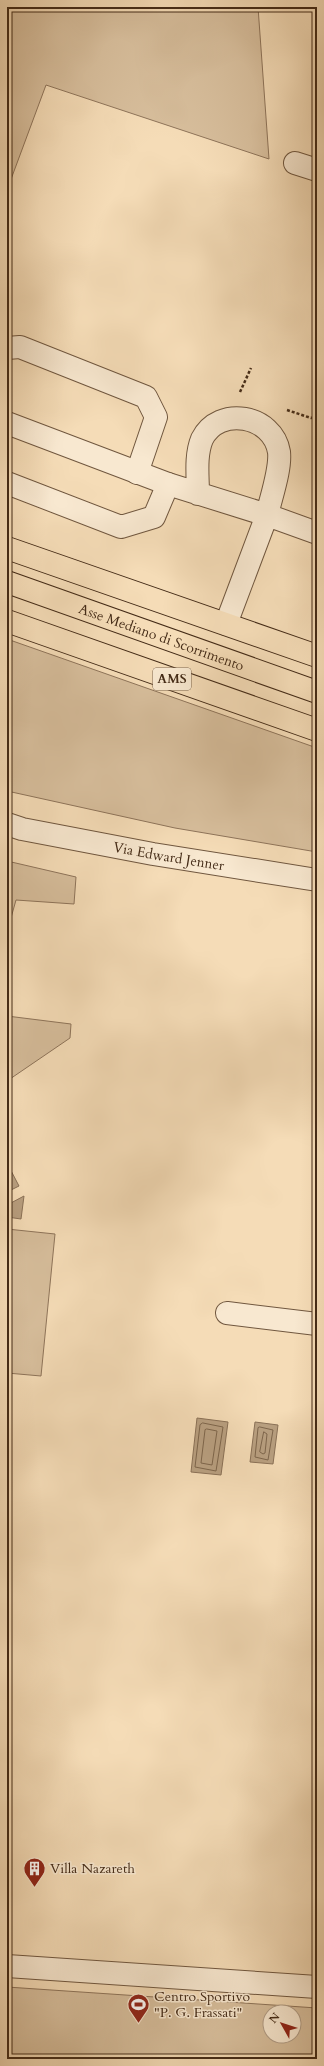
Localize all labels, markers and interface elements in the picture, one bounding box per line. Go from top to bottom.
street label: Asse Mediano di Scorrimento [76,599,247,675]
road number: AMS [153,668,191,690]
street label: Via Edward Jenner [112,837,226,875]
building icon: Villa Nazareth [22,1855,48,1888]
place label: Villa Nazareth [50,1859,135,1878]
place label: Centro Sportivo "P. G. Frassati" [154,1987,250,2022]
sports icon: Centro Sportivo "P. G. Frassati" [125,1991,151,2024]
north arrow [262,2004,302,2044]
text: N [266,2009,284,2026]

